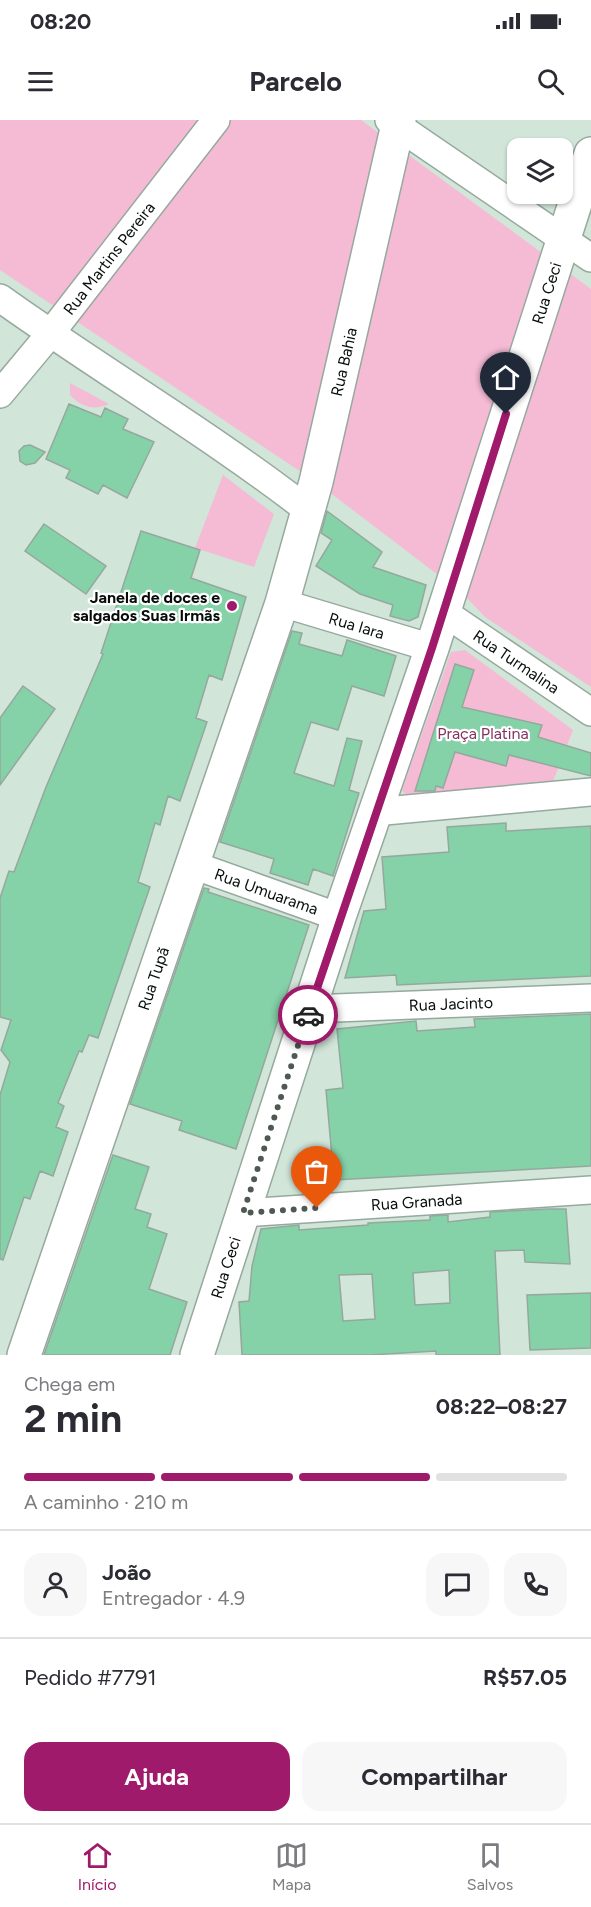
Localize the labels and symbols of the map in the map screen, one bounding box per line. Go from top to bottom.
street label: Rua Martins Pereira [59,198,158,318]
street label: Rua Ceci [527,260,565,326]
street label: Rua Bahia [326,326,361,398]
pin [480,352,531,414]
place label: Janela de doces e salgados Suas Irmãs [73,588,221,625]
marker: Janela de doces e salgados Suas Irmãs [225,599,239,613]
street label: Rua Iara [327,608,387,643]
street label: Rua Turmalina [470,626,563,697]
park label: Praça Platina [437,724,529,743]
street label: Rua Umuarama [212,864,321,918]
street label: Rua Tupã [134,944,173,1013]
courier [278,985,338,1045]
street label: Rua Jacinto [408,992,493,1015]
pin [291,1146,342,1208]
street label: Rua Granada [370,1189,463,1214]
street label: Rua Ceci [207,1234,244,1301]

